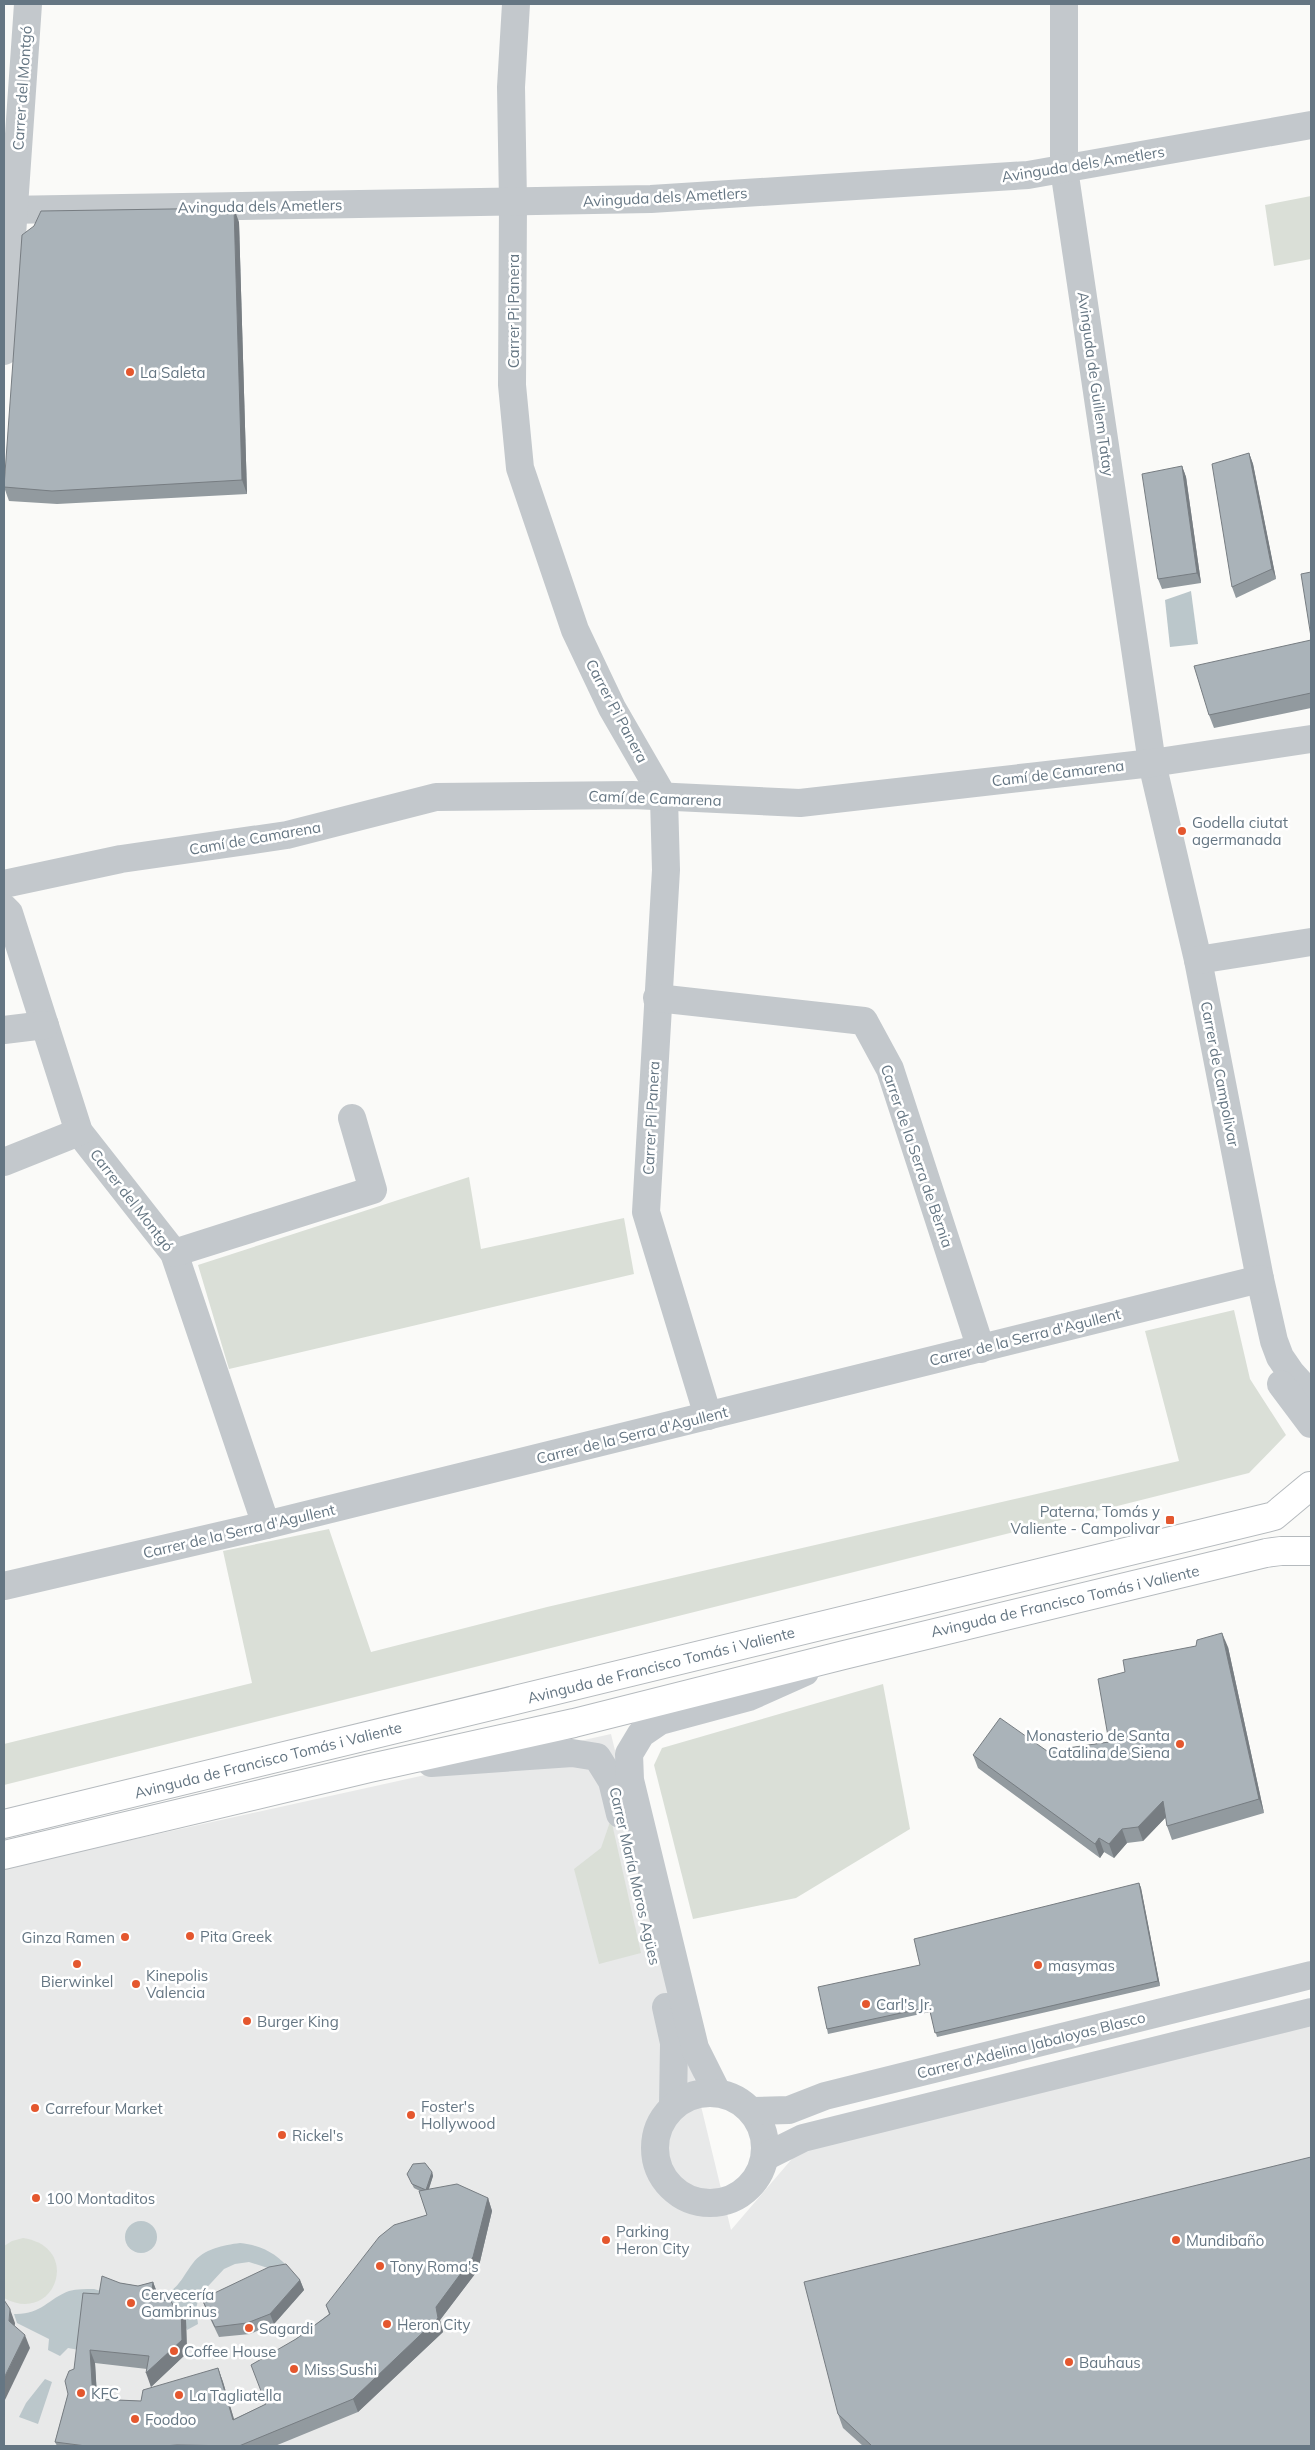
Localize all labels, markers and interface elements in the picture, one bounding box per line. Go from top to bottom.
street label: Carrer del Montgó [8,25,36,151]
street label: Avinguda dels Ametlers [1000,142,1166,186]
street label: Avinguda dels Ametlers [582,183,748,211]
street label: Avinguda dels Ametlers [177,195,343,217]
street label: Carrer Pi Panera [504,254,523,368]
street label: Avinguda de Guillem Tatay [1074,290,1118,478]
place label: La Saleta [140,363,205,382]
marker: La Saleta [124,366,136,378]
street label: Carrer Pi Panera [582,656,652,766]
street label: Camí de Camarena [991,755,1125,791]
street label: Camí de Camarena [588,786,722,810]
place label: Godella ciutat agermanada [1192,813,1288,849]
street label: Camí de Camarena [188,817,322,859]
marker: Godella ciutat agermanada [1176,825,1188,837]
street label: Carrer de Campolivar [1197,1000,1244,1149]
street label: Carrer Pi Panera [639,1060,663,1176]
street label: Carrer de la Serra de Bèrnia [877,1062,957,1250]
street label: Carrer del Montgó [86,1145,178,1255]
street label: Carrer de la Serra d'Agullent [927,1304,1123,1370]
street label: Carrer de la Serra d'Agullent [534,1402,730,1468]
street label: Carrer de la Serra d'Agullent [141,1500,337,1562]
place label: Paterna, Tomás y Valiente - Campolivar [1011,1502,1161,1538]
marker: Paterna, Tomás y Valiente - Campolivar [1164,1514,1176,1526]
street label: Avinguda de Francisco Tomás i Valiente [929,1561,1201,1641]
street label: Avinguda de Francisco Tomás i Valiente [525,1623,797,1707]
street label: Avinguda de Francisco Tomás i Valiente [132,1718,404,1802]
place label: Monasterio de Santa Catalina de Siena [1026,1726,1170,1762]
marker: Monasterio de Santa Catalina de Siena [1174,1738,1186,1750]
street label: Carrer María Moros Agües [605,1785,665,1967]
place label: Pita Greek [200,1927,272,1946]
place label: Ginza Ramen [22,1928,115,1947]
marker: Pita Greek [184,1930,196,1942]
marker: Ginza Ramen [119,1931,131,1943]
place label: masymas [1048,1956,1115,1975]
marker: Bierwinkel [71,1958,83,1970]
marker: masymas [1032,1959,1044,1971]
place label: Kinepolis Valencia [146,1966,208,2002]
place label: Bierwinkel [41,1972,113,1991]
marker: Kinepolis Valencia [130,1978,142,1990]
place label: Carl's Jr. [876,1995,932,2014]
marker: Carl's Jr. [860,1998,872,2010]
street label: Carrer d'Adelina Jabaloyas Blasco [915,2007,1147,2083]
place label: Burger King [257,2012,339,2031]
marker: Burger King [241,2015,253,2027]
place label: Foster's Hollywood [421,2097,495,2133]
place label: Carrefour Market [45,2099,163,2118]
marker: Carrefour Market [29,2102,41,2114]
marker: Foster's Hollywood [405,2109,417,2121]
place label: Rickel's [292,2126,343,2145]
marker: Rickel's [276,2129,288,2141]
place label: 100 Montaditos [46,2189,155,2208]
marker: 100 Montaditos [30,2192,42,2204]
place label: Parking Heron City [616,2222,689,2258]
place label: Mundibaño [1186,2231,1264,2250]
marker: Parking Heron City [600,2234,612,2246]
marker: Mundibaño [1170,2234,1182,2246]
place label: Tony Roma's [390,2257,479,2276]
marker: Tony Roma's [374,2260,386,2272]
place label: Cervecería Gambrinus [141,2285,217,2321]
marker: Cervecería Gambrinus [125,2297,137,2309]
place label: Heron City [397,2315,470,2334]
marker: Heron City [381,2318,393,2330]
place label: Sagardi [259,2319,313,2338]
marker: Sagardi [243,2322,255,2334]
place label: Coffee House [184,2342,276,2361]
marker: Coffee House [168,2345,180,2357]
place label: Bauhaus [1079,2353,1141,2372]
marker: Bauhaus [1063,2356,1075,2368]
place label: Miss Sushi [304,2360,377,2379]
marker: Miss Sushi [288,2363,300,2375]
place label: KFC [91,2384,119,2403]
place label: La Tagliatella [189,2386,282,2405]
marker: KFC [75,2387,87,2399]
marker: La Tagliatella [173,2389,185,2401]
place label: Foodoo [145,2410,196,2429]
marker: Foodoo [129,2413,141,2425]

